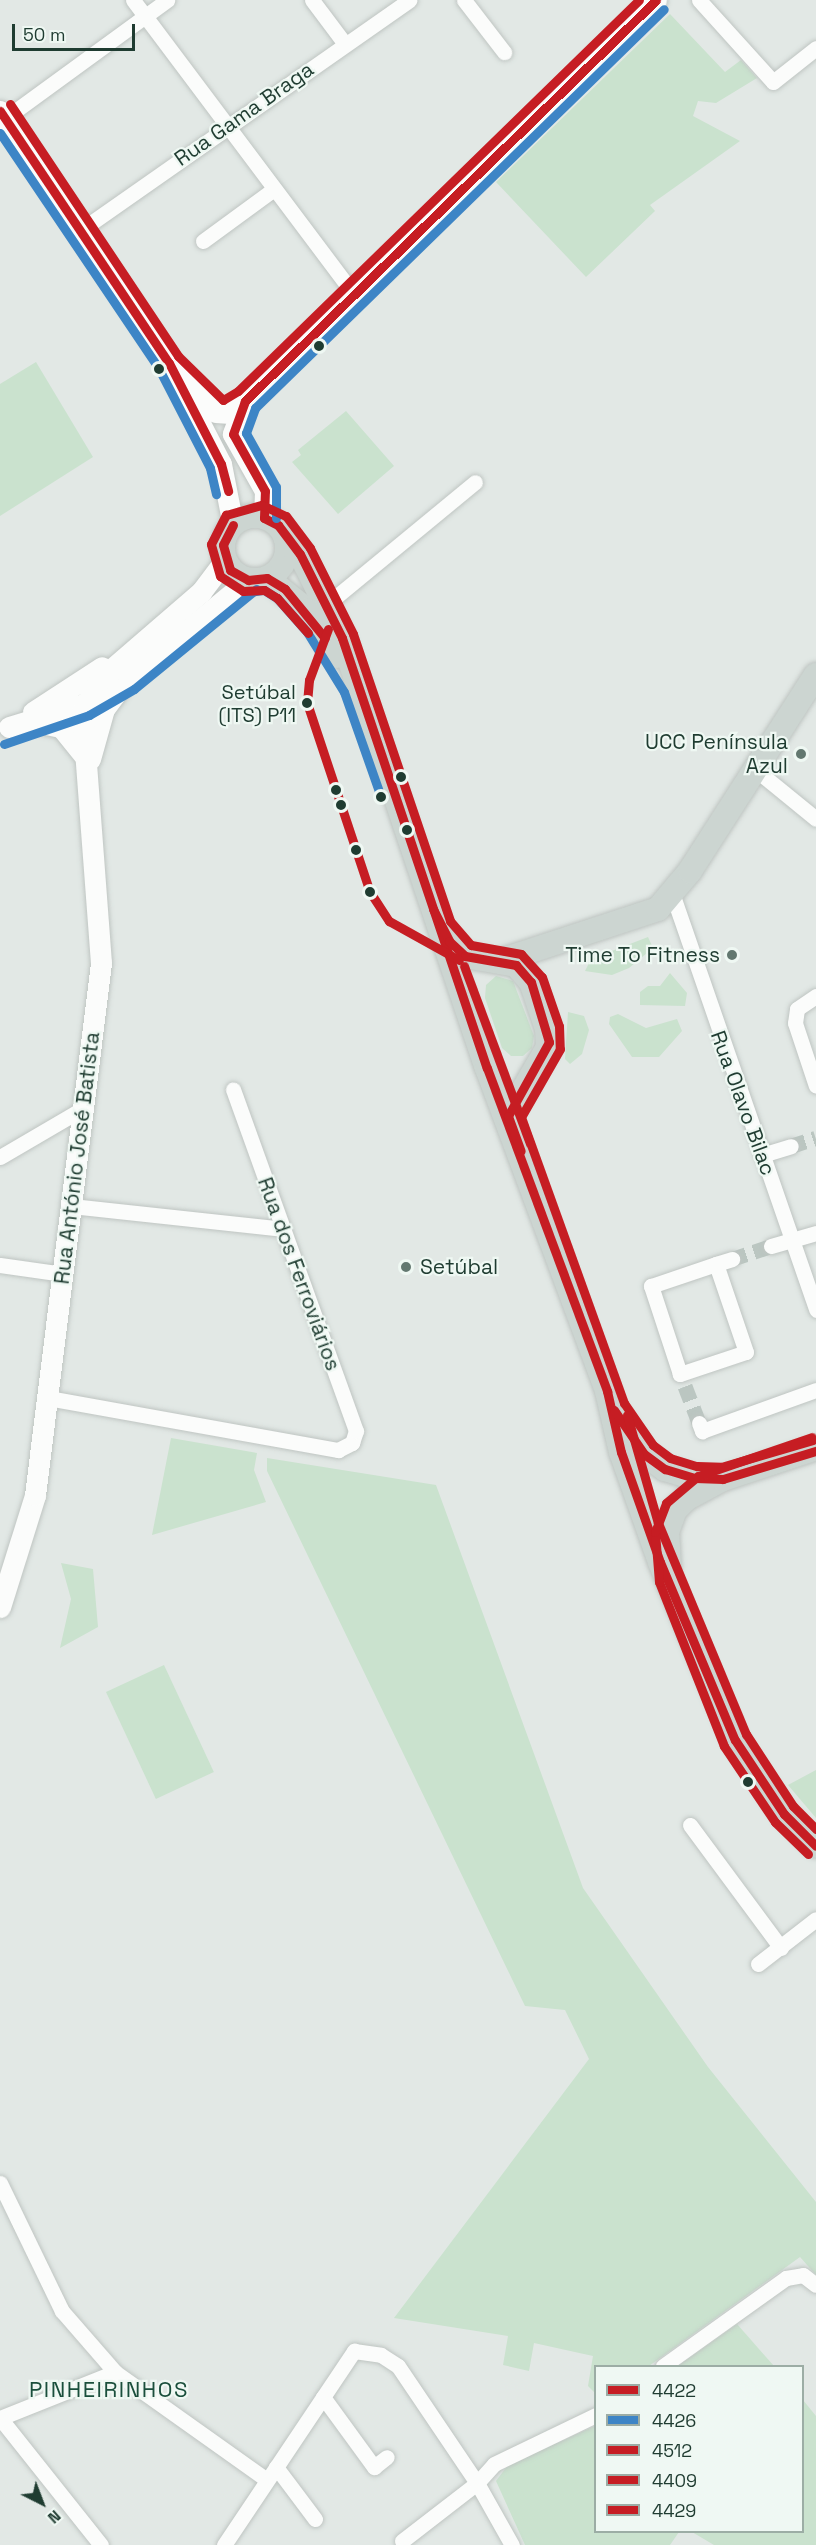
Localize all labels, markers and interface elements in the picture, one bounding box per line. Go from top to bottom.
scale bar [15,12,138,50]
text: 50 m [23,23,65,46]
street label: Rua Gama Braga [170,57,318,171]
unlabelled marker [313,340,325,352]
unlabelled marker [153,363,165,375]
place label: Setúbal (ITS) P11 [219,680,296,727]
marker: Setúbal (ITS) P11 [301,697,313,709]
place label: UCC Península Azul [645,729,788,779]
marker: UCC Península Azul [792,745,810,763]
unlabelled marker [395,771,407,783]
unlabelled marker [330,784,342,796]
unlabelled marker [375,791,387,803]
unlabelled marker [335,799,347,811]
unlabelled marker [401,824,413,836]
unlabelled marker [350,844,362,856]
unlabelled marker [364,886,376,898]
place label: Time To Fitness [565,942,720,968]
marker: Time To Fitness [725,948,739,962]
street label: Rua Olavo Bilac [705,1027,781,1179]
street label: Rua António José Batista [49,1030,105,1286]
street label: Rua dos Ferroviários [252,1174,346,1374]
place label: Setúbal [420,1254,498,1280]
marker: Setúbal [397,1258,415,1276]
unlabelled marker [742,1776,754,1788]
legend [594,2365,804,2533]
district label: PINHEIRINHOS [29,2377,189,2403]
text: 4422 [652,2379,696,2402]
text: 4426 [652,2409,696,2432]
text: 4512 [652,2439,692,2462]
text: 4409 [652,2469,697,2492]
north arrow [12,2473,72,2533]
text: 4429 [652,2499,696,2522]
text: N [43,2505,65,2528]

